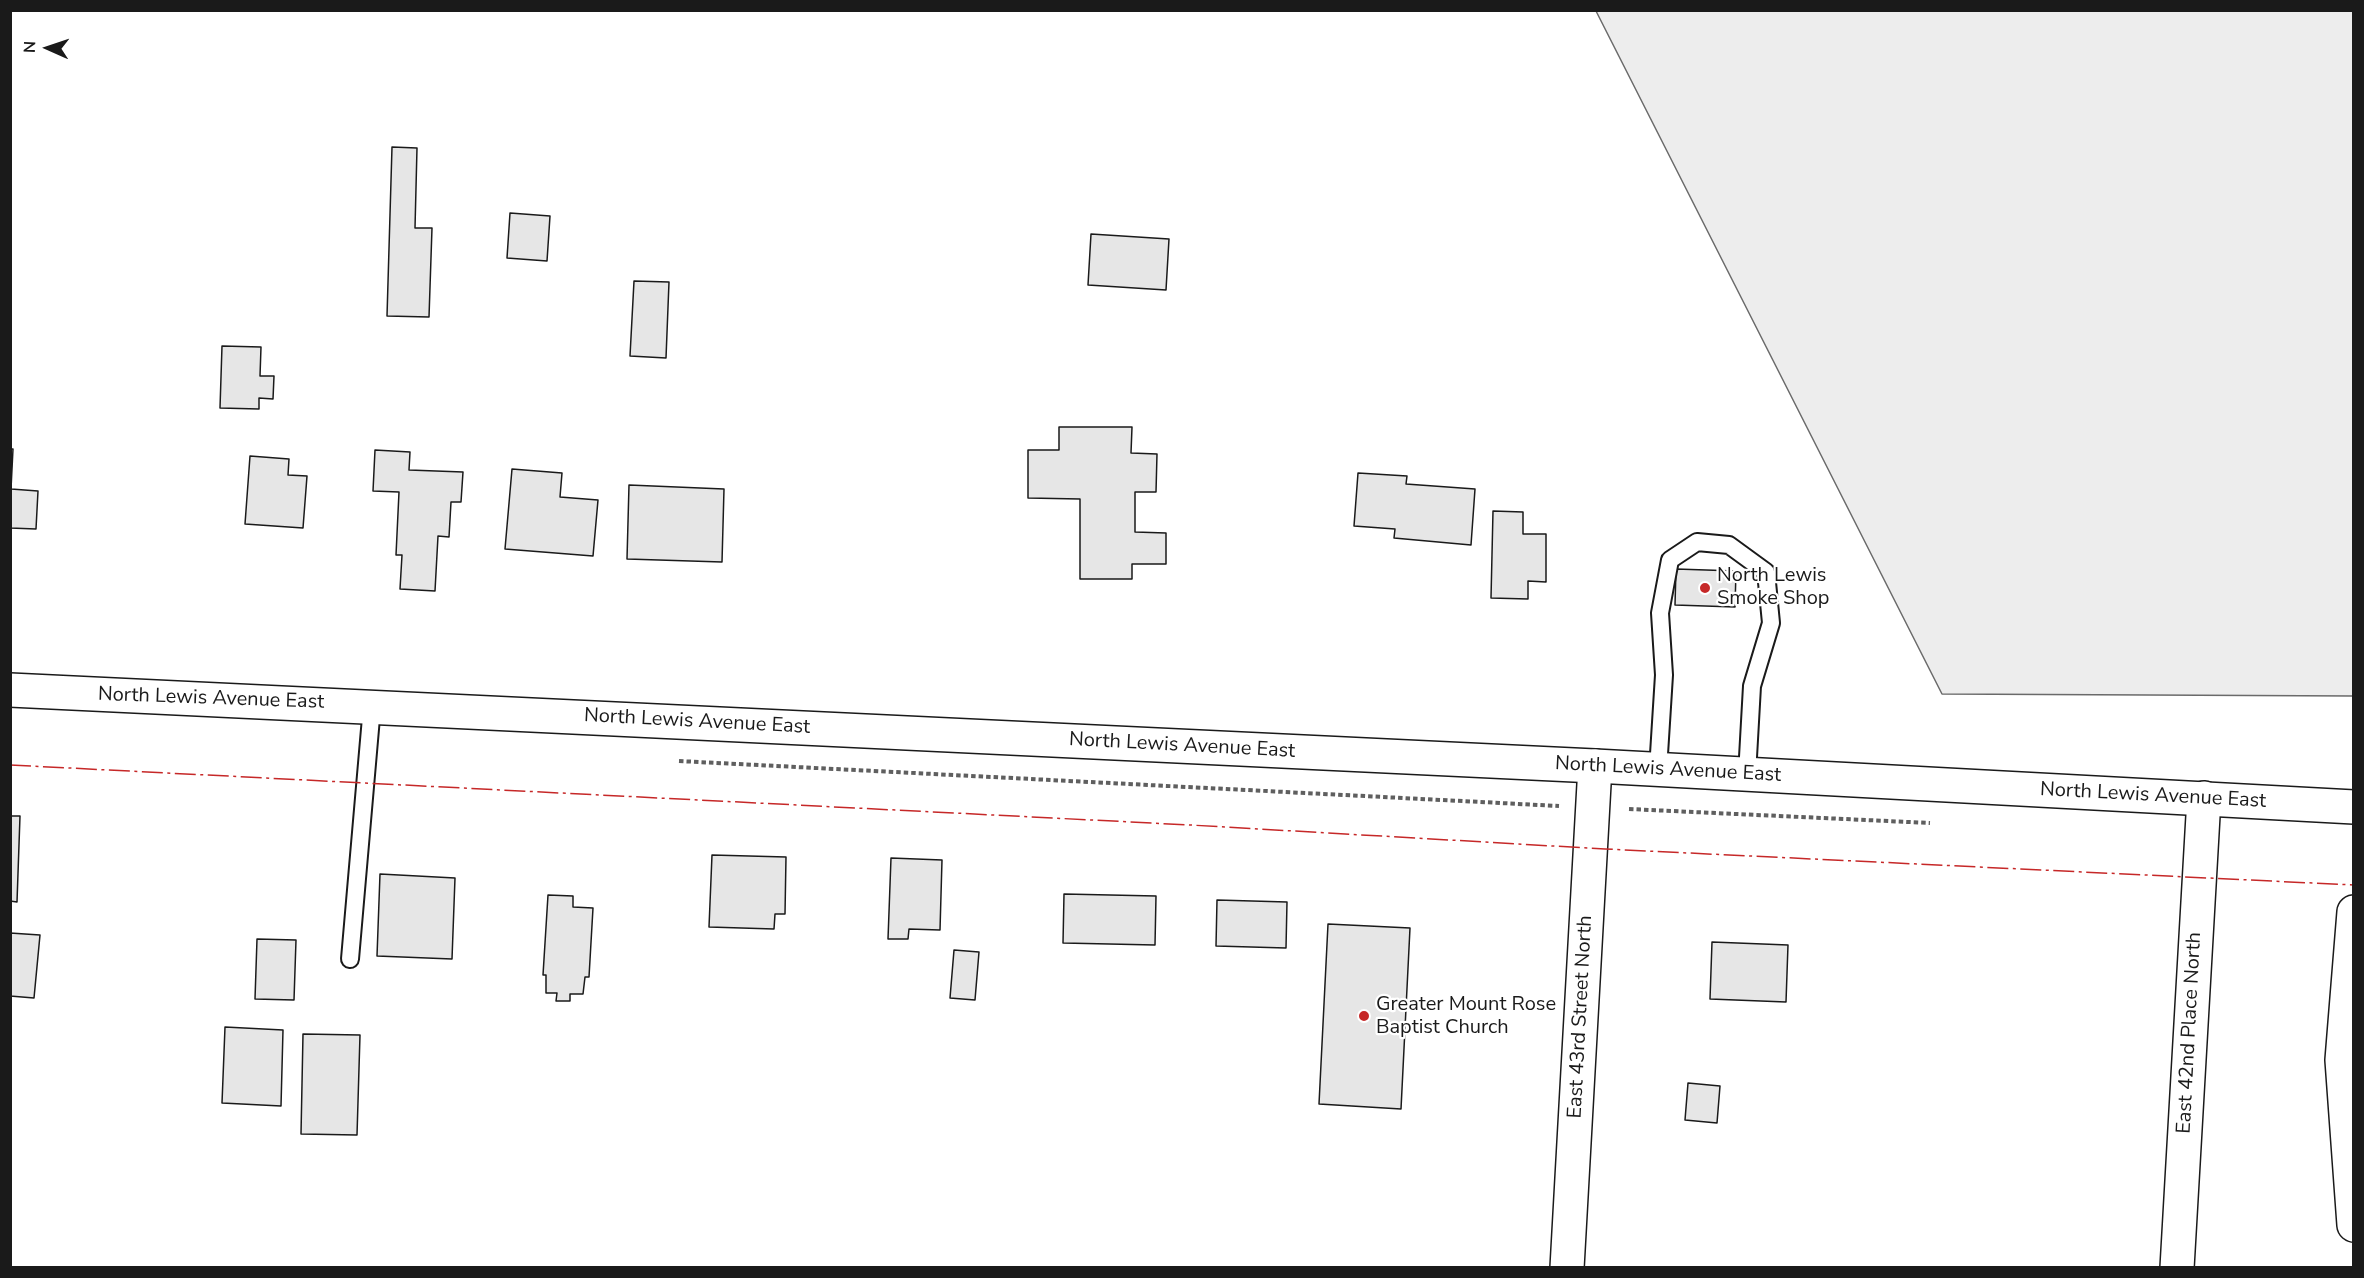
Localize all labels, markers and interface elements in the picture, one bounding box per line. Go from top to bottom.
north arrow [18,18,78,78]
text: N [19,41,41,54]
place label: North Lewis Smoke Shop [1717,564,1830,611]
marker: North Lewis Smoke Shop [1698,581,1712,595]
street label: North Lewis Avenue East [97,683,325,715]
street label: North Lewis Avenue East [583,704,811,740]
street label: North Lewis Avenue East [1068,728,1296,764]
street label: North Lewis Avenue East [1554,752,1782,788]
street label: North Lewis Avenue East [2039,778,2267,814]
street label: East 43rd Street North [1564,915,1598,1119]
street label: East 42nd Place North [2173,932,2207,1134]
place label: Greater Mount Rose Baptist Church [1376,993,1556,1040]
marker: Greater Mount Rose Baptist Church [1357,1009,1371,1023]

